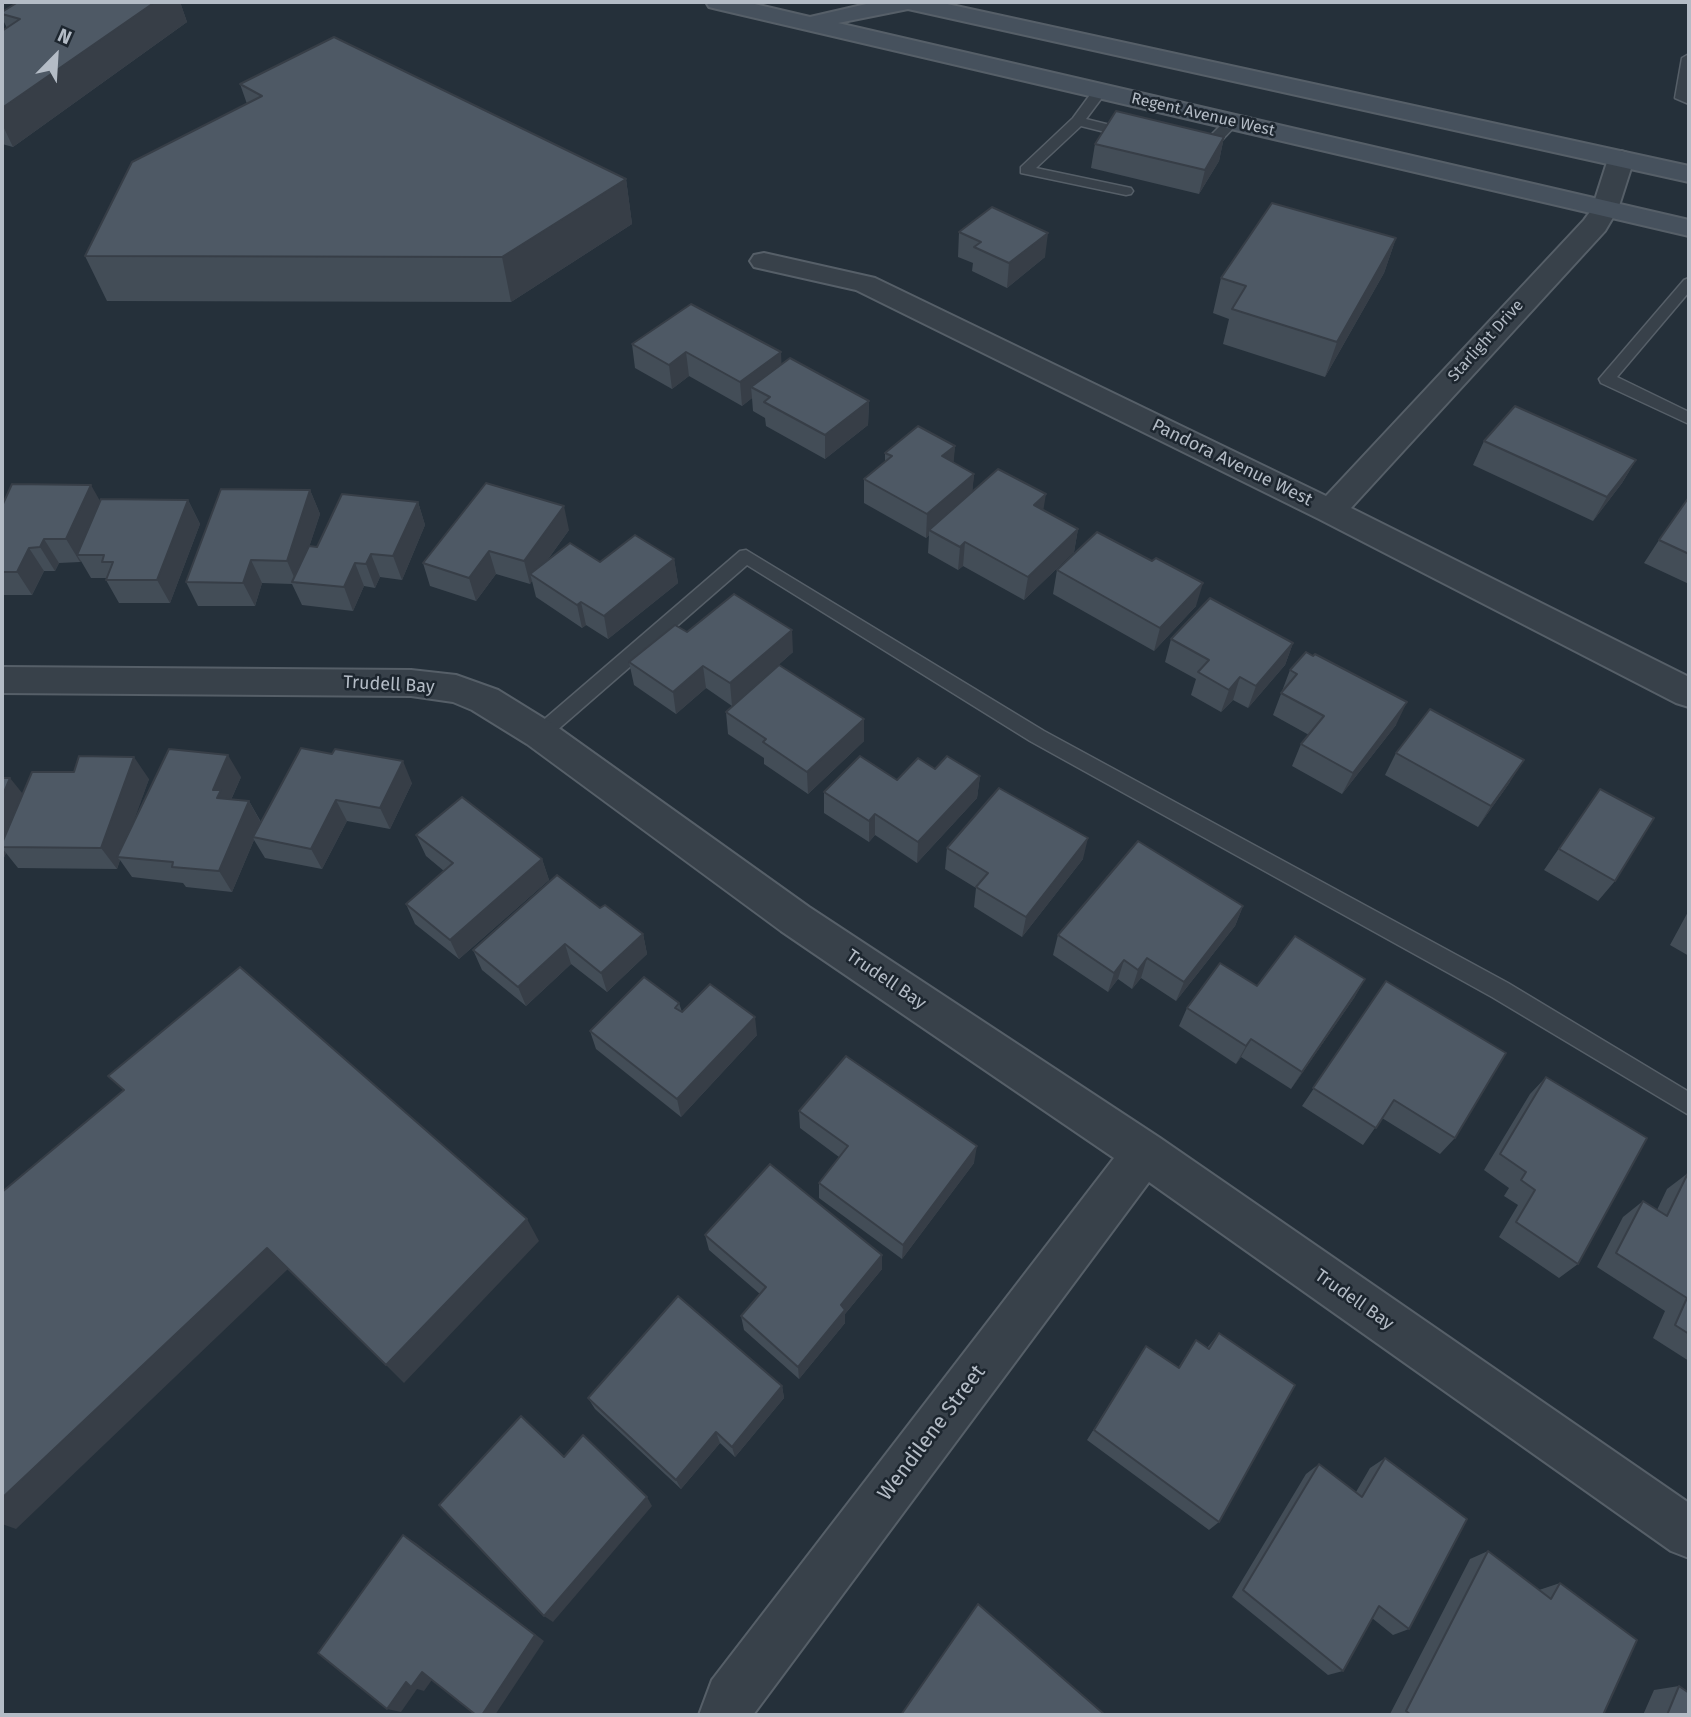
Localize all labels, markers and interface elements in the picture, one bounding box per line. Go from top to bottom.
north arrow [21,21,91,91]
text: N [54,23,75,49]
street label: Regent Avenue West [1129,89,1277,141]
street label: Starlight Drive [1444,296,1528,386]
street label: Pandora Avenue West [1148,415,1316,511]
street label: Trudell Bay [343,672,435,698]
street label: Trudell Bay [842,945,930,1015]
street label: Trudell Bay [1310,1265,1398,1335]
street label: Wendilene Street [873,1360,991,1506]

